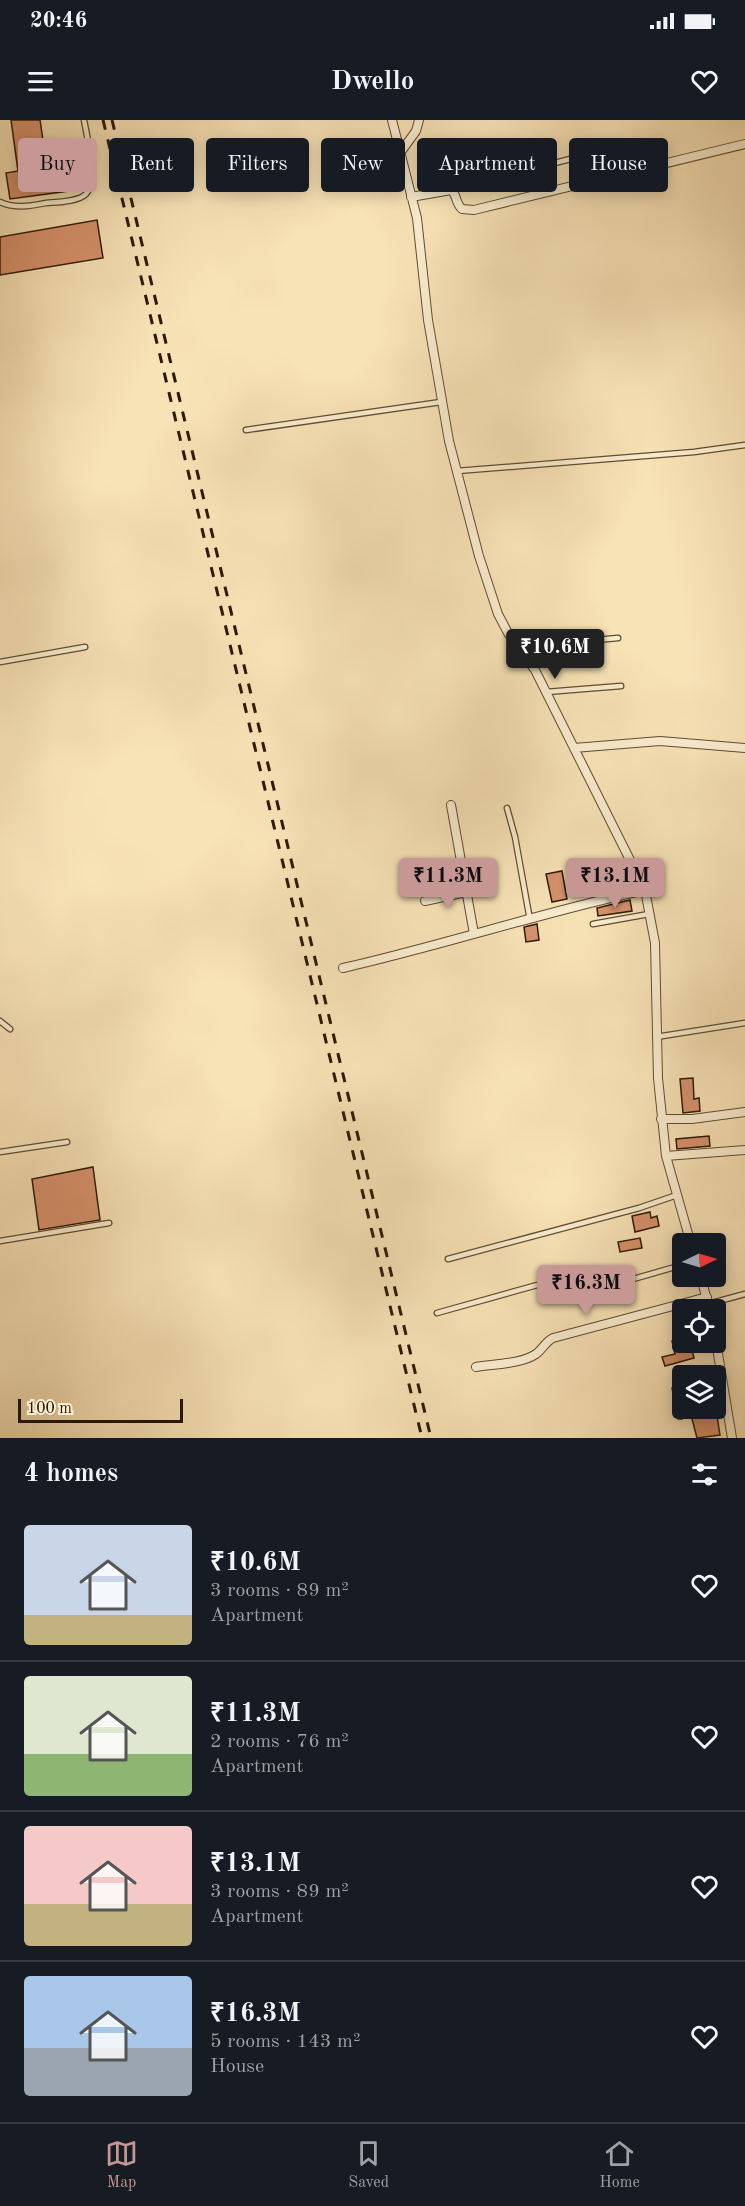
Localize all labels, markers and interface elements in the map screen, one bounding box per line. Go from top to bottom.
text: 20:46 [30,10,87,32]
icon: menu [24,65,57,98]
icon: heart [688,65,721,98]
text: Dwello [331,68,414,95]
chip: Buy [18,138,97,192]
chip: Rent [109,138,194,192]
chip: Filters [206,138,309,192]
chip: New [321,138,405,192]
chip: Apartment [417,138,557,192]
chip: House [569,138,668,192]
pin: ₹10.6M [506,629,604,680]
text: ₹10.6M [520,638,590,658]
pin: ₹11.3M [399,858,497,909]
pin: ₹13.1M [566,858,664,909]
text: ₹11.3M [413,867,483,887]
text: ₹13.1M [580,867,650,887]
north arrow [672,1233,726,1287]
map controls [672,1233,726,1419]
pin: ₹16.3M [537,1265,635,1316]
text: ₹16.3M [551,1274,621,1294]
button: locate [672,1299,726,1353]
button: layers [672,1365,726,1419]
scale bar [18,1396,183,1424]
text: 100 m [27,1401,72,1417]
icon: filters [688,1458,721,1491]
text: 4 homes [24,1461,118,1487]
icon: home [72,1549,144,1621]
text: ₹10.6M [210,1550,301,1576]
icon: heart [688,1569,721,1602]
text: 3 rooms · 89 m² [210,1581,349,1601]
text: Apartment [210,1606,304,1626]
icon: home [72,1700,144,1772]
text: ₹11.3M [210,1701,301,1727]
icon: heart [688,1720,721,1753]
text: 2 rooms · 76 m² [210,1732,349,1752]
text: Apartment [210,1757,304,1777]
icon: home [72,1850,144,1922]
text: ₹13.1M [210,1851,301,1877]
icon: heart [688,1870,721,1903]
text: 3 rooms · 89 m² [210,1882,349,1902]
text: Apartment [210,1907,304,1927]
icon: home [72,2000,144,2072]
text: ₹16.3M [210,2001,301,2027]
icon: heart [688,2020,721,2053]
text: 5 rooms · 143 m² [210,2032,360,2052]
text: House [210,2057,264,2077]
tab: Map [105,2137,138,2193]
tab: Saved [348,2137,389,2193]
tab: Home [599,2137,640,2193]

